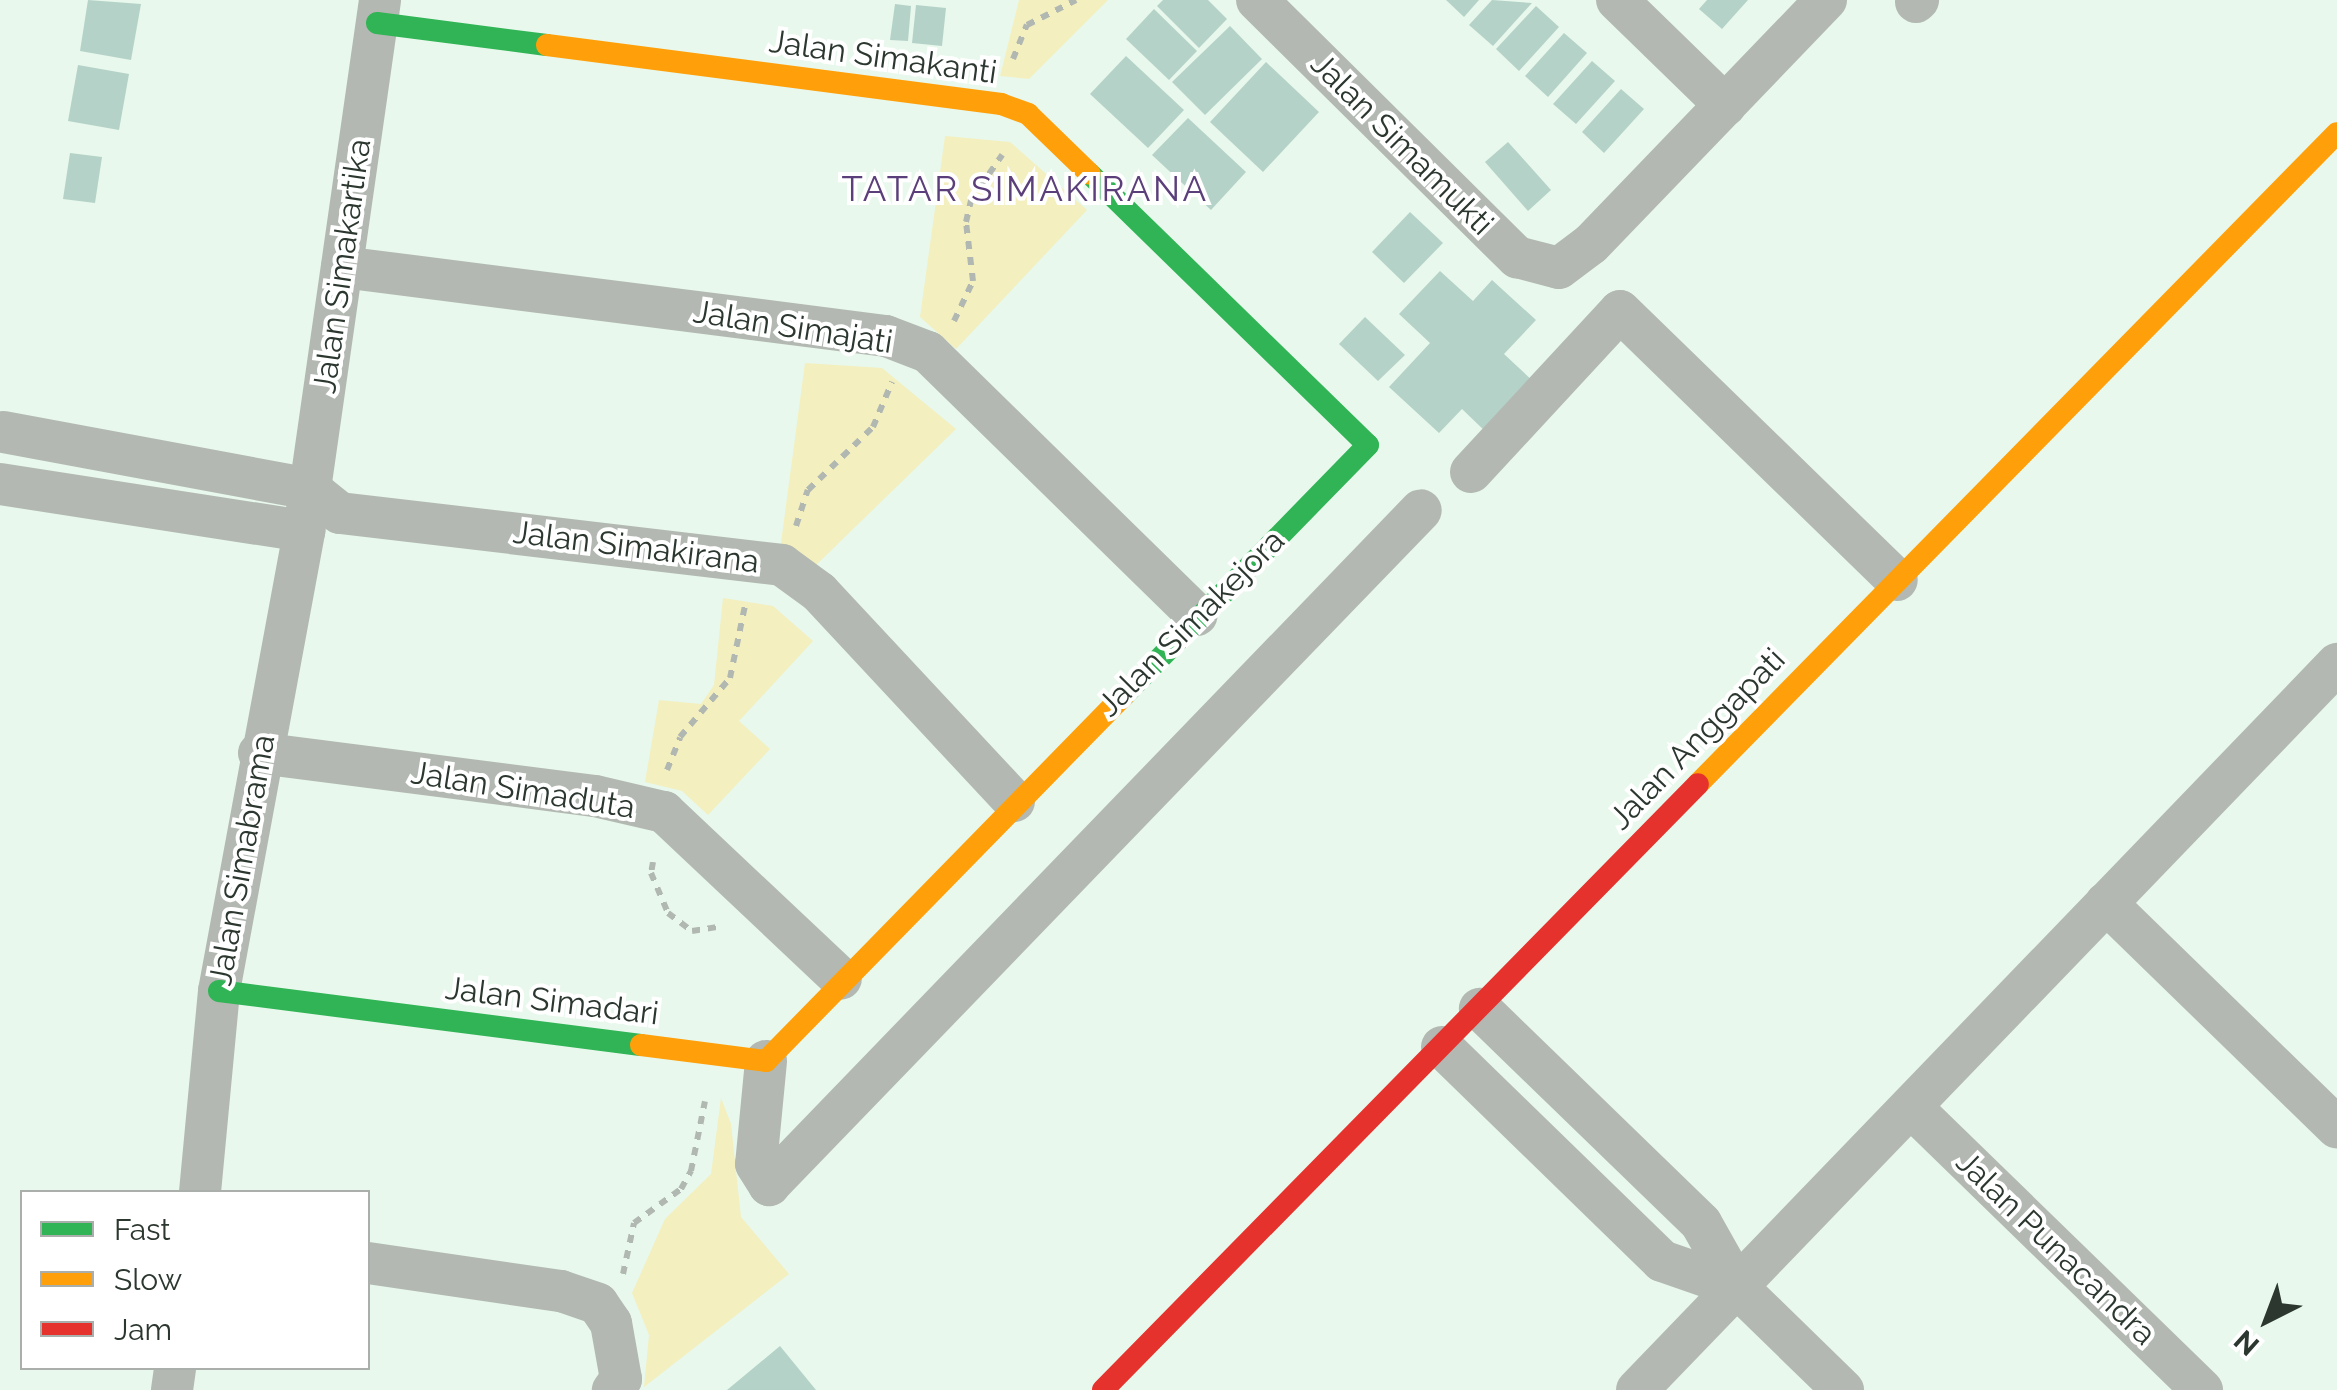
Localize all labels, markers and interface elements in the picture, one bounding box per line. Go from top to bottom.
street label: Jalan Simakanti [767,22,999,92]
street label: Jalan Simamukti [1303,45,1501,243]
street label: Jalan Simakartika [305,136,379,396]
district label: TATAR SIMAKIRANA [841,168,1209,210]
street label: Jalan Simajati [691,292,895,362]
street label: Jalan Simakirana [511,513,761,581]
street label: Jalan Simakejora [1090,522,1292,724]
street label: Jalan Anggapati [1601,640,1793,838]
street label: Jalan Simabrama [201,732,283,988]
street label: Jalan Simaduta [408,753,638,827]
street label: Jalan Simadari [443,969,661,1033]
street label: Jalan Punacandra [1948,1143,2164,1353]
legend [20,1190,370,1370]
text: Fast [114,1212,171,1247]
text: Slow [114,1262,182,1297]
north arrow [2217,1270,2317,1370]
text: Jam [114,1312,172,1347]
text: N [2228,1323,2266,1362]

